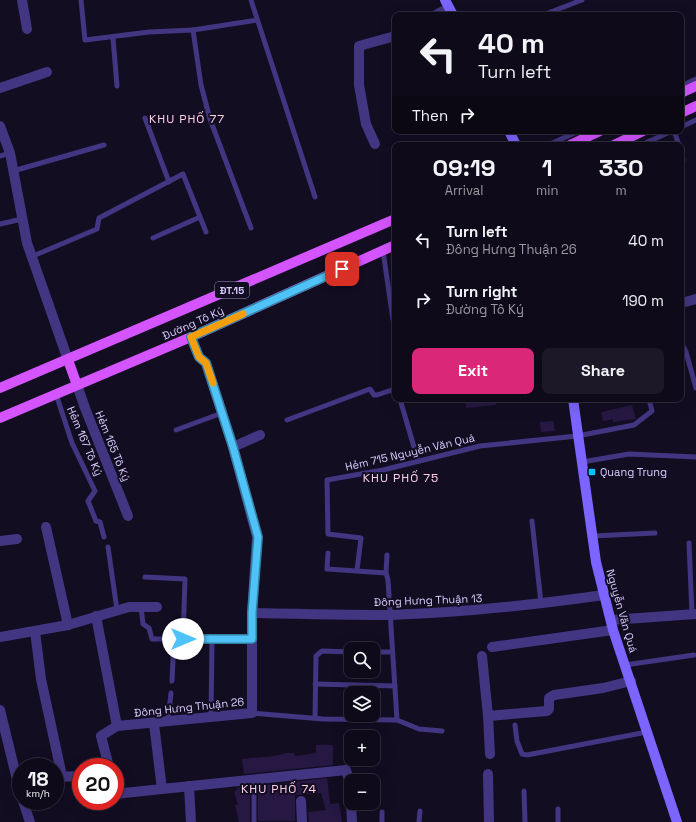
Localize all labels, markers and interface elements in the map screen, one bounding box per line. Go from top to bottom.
text: 40 m [478,25,545,61]
icon: left [412,28,464,80]
text: Turn left [478,60,551,83]
icon: right [456,104,478,126]
text: Then [412,106,448,125]
district label: KHU PHỐ 77 [149,111,225,127]
text: 09:19 [432,152,496,183]
text: 1 [542,152,553,183]
text: 330 [599,152,644,183]
text: Arrival [445,182,483,199]
text: min [536,182,558,199]
text: m [616,182,627,199]
text: Turn left [446,222,508,241]
icon: left [412,229,434,251]
text: 40 m [628,231,664,250]
text: Đông Hưng Thuận 26 [446,241,577,258]
pin [325,252,359,286]
icon: arrive [331,258,353,280]
road number: ĐT.15 [215,282,249,298]
text: Turn right [446,282,517,301]
icon: right [412,289,434,311]
text: 190 m [622,291,664,310]
text: Đường Tô Ký [446,301,524,318]
street label: Đường Tô Ký [160,303,226,343]
button: Exit [412,348,534,394]
button: Share [542,348,664,394]
street label: Hẻm 167 Tô Ký [64,404,106,478]
street label: Hẻm 165 Tô Ký [92,409,134,483]
street label: Hẻm 715 Nguyễn Văn Quá [344,430,477,474]
place label: Quang Trung [600,465,667,479]
marker: Quang Trung [587,467,597,477]
district label: KHU PHỐ 75 [363,470,439,486]
street label: Nguyễn Văn Quá [603,567,641,655]
street label: Đông Hưng Thuận 13 [374,591,483,609]
position arrow [162,618,204,660]
map controls [344,642,380,810]
button: search [344,642,380,678]
button: layers [344,686,380,722]
street label: Đông Hưng Thuận 26 [133,694,245,720]
button: + [344,730,380,766]
speed limit sign: 20 [72,758,124,810]
text: 18 [27,766,49,792]
button: − [344,774,380,810]
district label: KHU PHỐ 74 [241,781,317,797]
text: km/h [26,787,50,800]

